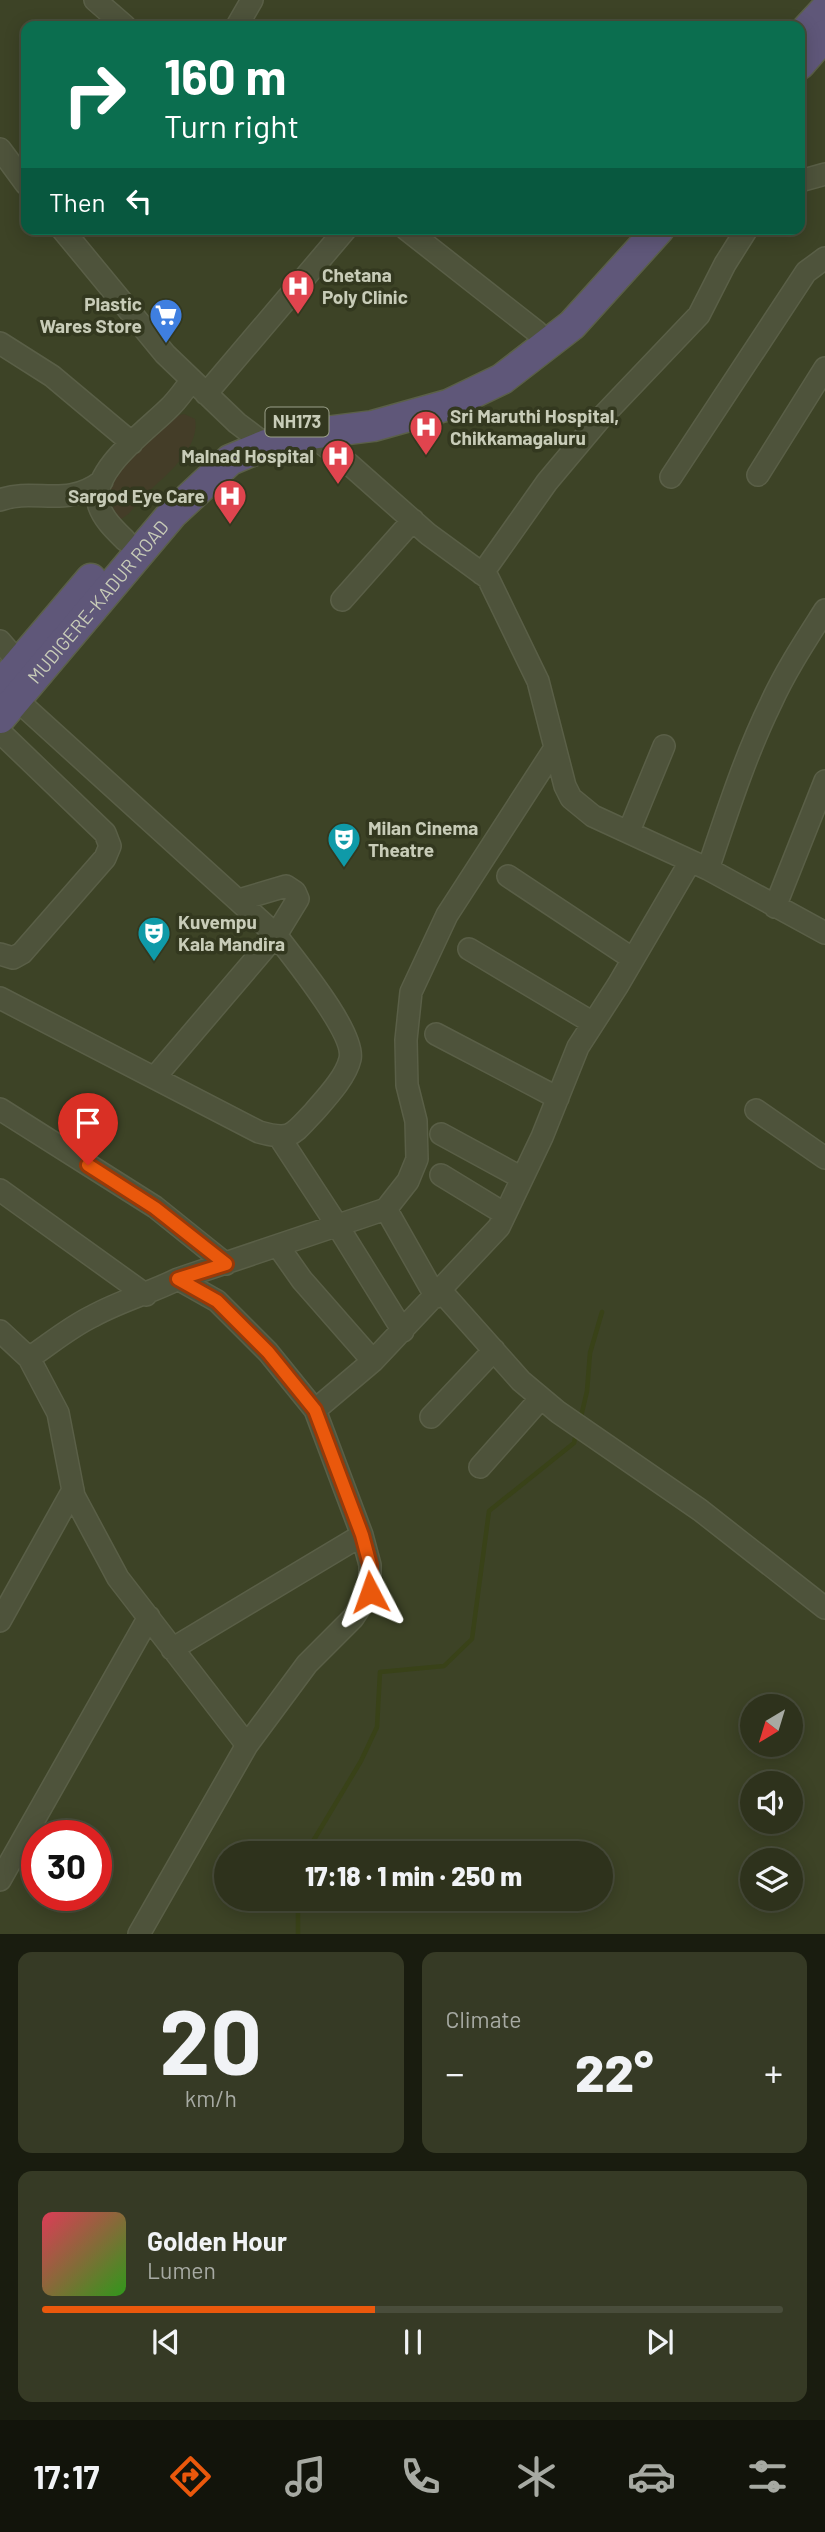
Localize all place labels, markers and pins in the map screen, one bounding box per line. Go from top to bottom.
place label: Chetana Poly Clinic [322,263,408,308]
hospital icon: Chetana Poly Clinic [279,267,317,316]
place label: Plastic Wares Store [39,292,142,337]
supermarket icon: Plastic Wares Store [147,296,185,345]
place label: Sri Maruthi Hospital, Chikkamagaluru [450,404,619,449]
hospital icon: Sri Maruthi Hospital, Chikkamagaluru [407,408,445,457]
hospital icon: Malnad Hospital [319,437,357,486]
place label: Malnad Hospital [181,444,314,467]
hospital icon: Sargod Eye Care [211,477,249,526]
place label: Sargod Eye Care [68,484,205,507]
place label: Milan Cinema Theatre [368,816,478,861]
theatre icon: Milan Cinema Theatre [325,820,363,869]
place label: Kuvempu Kala Mandira [178,910,285,955]
theatre icon: Kuvempu Kala Mandira [135,914,173,963]
pin [58,1093,118,1165]

